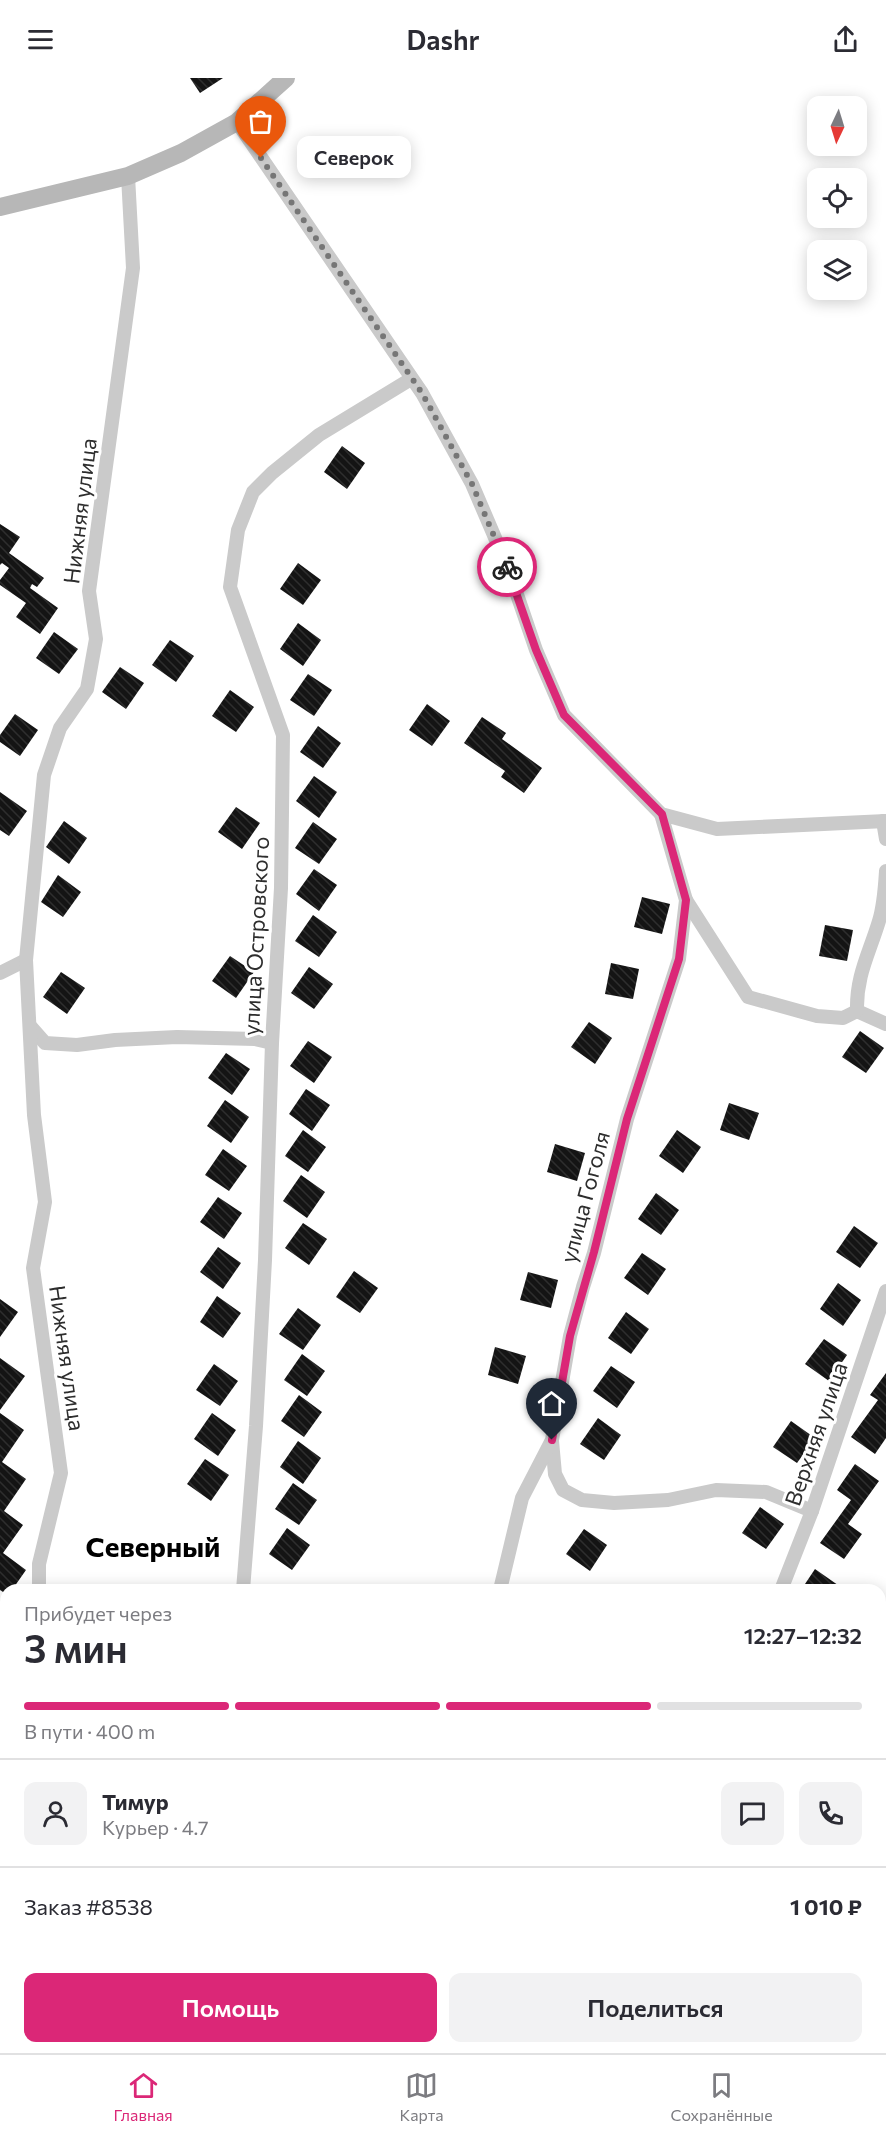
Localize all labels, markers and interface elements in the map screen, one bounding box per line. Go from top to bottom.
icon: menu [24,23,57,56]
text: Dashr [406,23,480,56]
icon: share [829,23,862,56]
pin [235,96,286,158]
north arrow [807,96,867,156]
map controls [807,96,867,300]
icon: bag [244,105,277,138]
callout: Северок [297,137,411,179]
text: Северок [314,145,394,169]
button: locate [807,168,867,228]
button: layers [807,240,867,300]
street label: Нижняя улица [57,437,102,585]
courier [477,537,537,597]
icon: bike [491,551,524,584]
street label: улица Островского [237,836,274,1036]
street label: улица Гоголя [554,1128,615,1266]
street label: Нижняя улица [44,1283,91,1432]
street label: Верхняя улица [778,1359,853,1509]
pin [526,1378,577,1440]
icon: home [535,1387,568,1420]
district label: Северный [86,1529,220,1563]
text: Прибудет через [24,1601,172,1625]
text: 12:27–12:32 [744,1622,862,1649]
text: 3 мин [24,1623,128,1671]
text: В пути · 400 m [24,1719,155,1743]
button: person [24,1782,87,1845]
button: chat [721,1782,784,1845]
button: phone [799,1782,862,1845]
text: Тимур [102,1788,169,1815]
text: Курьер · 4.7 [102,1815,209,1839]
text: Заказ #8538 [24,1893,153,1920]
text: 1 010 ₽ [790,1893,862,1920]
button: Помощь [24,1973,437,2042]
button: Поделиться [449,1973,862,2042]
tab: Главная [113,2069,173,2124]
tab: Карта [400,2069,444,2124]
tab: Сохранённые [670,2069,773,2124]

